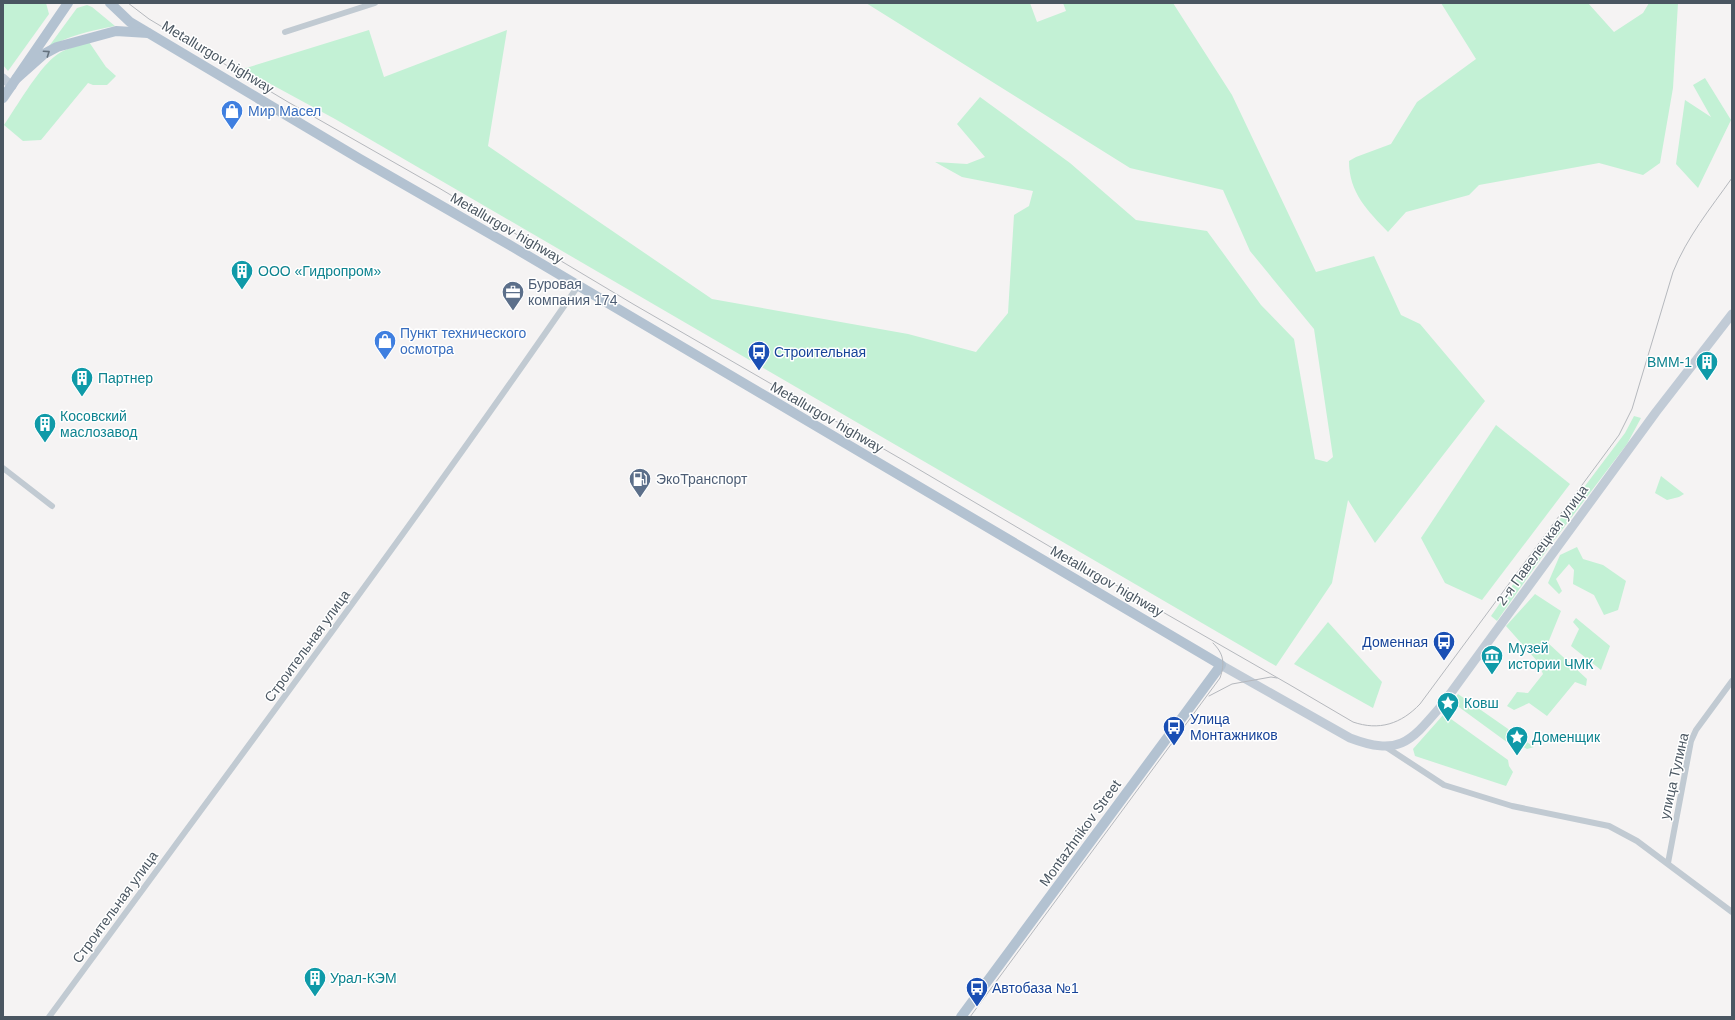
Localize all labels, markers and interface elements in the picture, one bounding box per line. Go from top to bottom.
street label: Metallurgov highway [159,17,277,97]
one-way arrow [43,50,50,58]
shop icon: Мир Масел [219,98,245,131]
place label: Мир Масел [248,103,321,119]
street label: Metallurgov highway [448,189,566,267]
building icon: ООО «Гидропром» [229,258,255,291]
place label: ООО «Гидропром» [258,263,381,279]
place label: Буровая компания 174 [528,276,618,308]
office icon: Буровая компания 174 [500,279,526,312]
place label: Пункт технического осмотра [400,325,527,357]
shop icon: Пункт технического осмотра [372,328,398,361]
bus stop icon: Строительная [746,339,772,372]
place label: Строительная [774,344,866,360]
building icon: ВММ-1 [1694,349,1720,382]
place label: ВММ-1 [1647,354,1692,370]
building icon: Партнер [69,365,95,398]
place label: Партнер [98,370,153,386]
street label: Metallurgov highway [768,378,886,456]
place label: Косовский маслозавод [60,408,138,440]
building icon: Косовский маслозавод [32,411,58,444]
fuel station icon: ЭкоТранспорт [627,466,653,499]
place label: ЭкоТранспорт [656,471,748,487]
street label: 2-я Павелецкая улица [1493,482,1591,608]
street label: Metallurgov highway [1048,542,1166,620]
street label: Строительная улица [261,587,353,705]
bus stop icon: Доменная [1431,629,1457,662]
place label: Доменная [1362,634,1428,650]
place label: Музей истории ЧМК [1508,640,1594,672]
museum icon: Музей истории ЧМК [1479,643,1505,676]
place icon: Ковш [1435,690,1461,723]
place label: Ковш [1464,695,1499,711]
place label: Улица Монтажников [1190,711,1278,743]
bus stop icon: Улица Монтажников [1161,714,1187,747]
place icon: Доменщик [1504,724,1530,757]
place label: Доменщик [1532,729,1601,745]
street label: улица Тулина [1656,731,1692,821]
street label: Montazhnikov Street [1036,777,1124,889]
street label: Строительная улица [69,848,161,966]
building icon: Урал-КЭМ [302,965,328,998]
place label: Урал-КЭМ [330,970,397,986]
bus stop icon: Автобаза №1 [964,975,990,1008]
place label: Автобаза №1 [992,980,1079,996]

